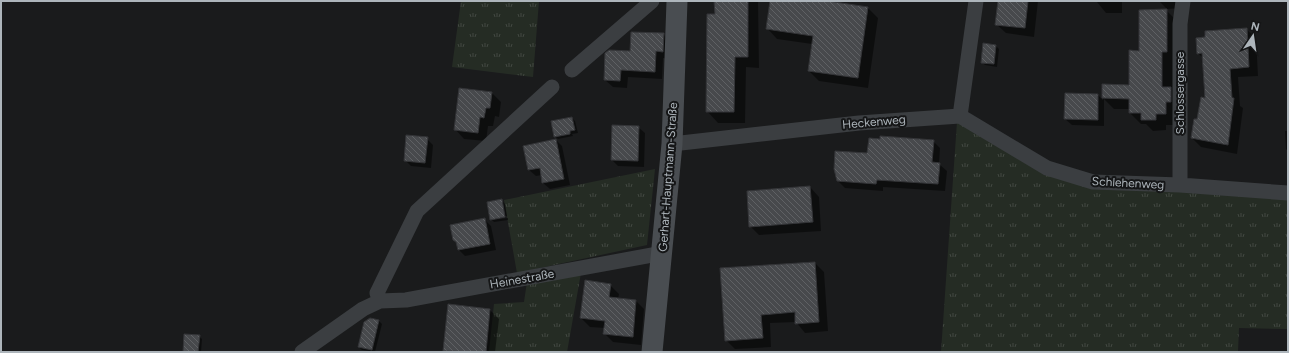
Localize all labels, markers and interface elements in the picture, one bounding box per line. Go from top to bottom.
north arrow [1233,16,1273,56]
text: N [1250,19,1261,34]
street label: Schlossergasse [1173,51,1187,134]
street label: Gerhart-Hauptmann-Straße [656,101,680,252]
street label: Heckenweg [842,112,906,132]
street label: Schlehenweg [1091,174,1165,192]
street label: Heinestraße [489,266,556,292]

